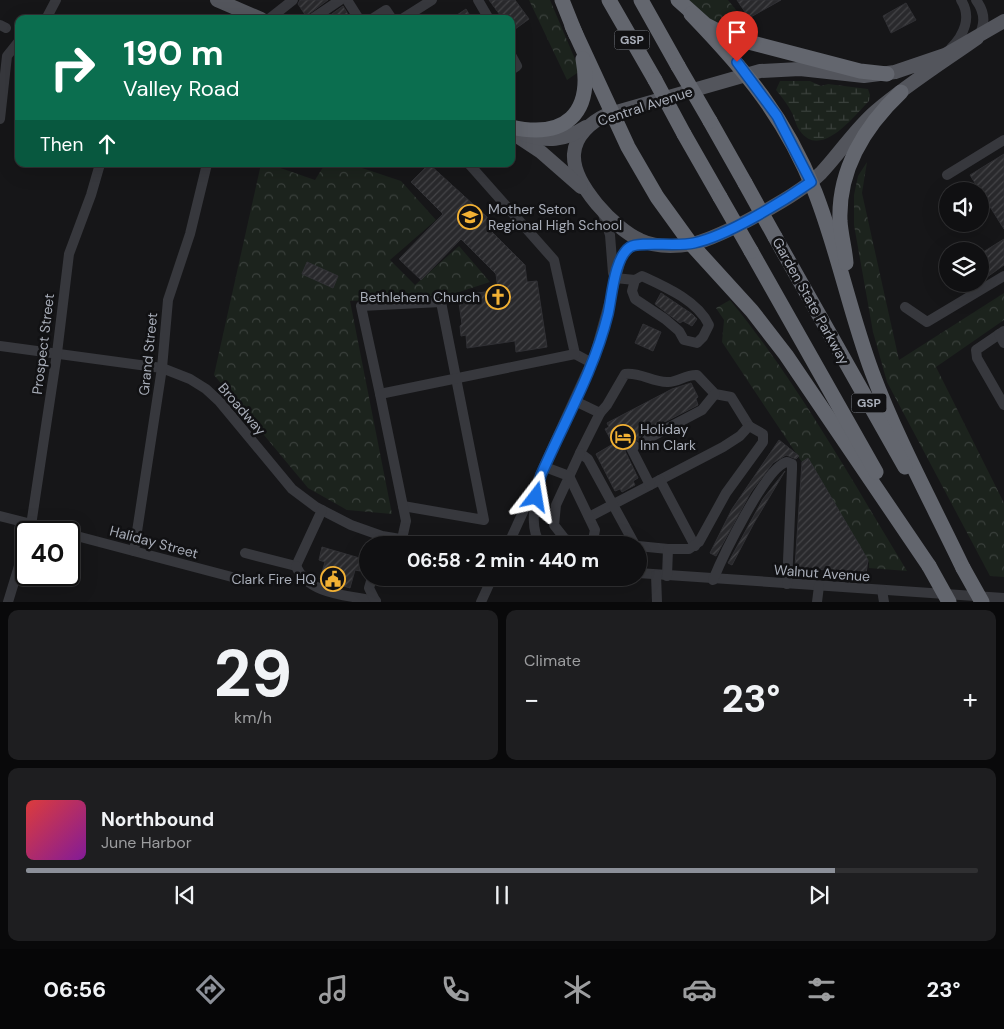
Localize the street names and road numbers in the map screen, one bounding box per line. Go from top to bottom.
road number: GSP [614,30,650,50]
street label: Central Avenue [595,82,695,130]
street label: Garden State Parkway [768,234,854,368]
street label: Prospect Street [28,292,58,396]
street label: Grand Street [135,311,161,397]
street label: Broadway [214,379,270,439]
road number: GSP [852,393,886,412]
street label: Haliday Street [108,522,200,562]
street label: Walnut Avenue [773,561,871,585]

